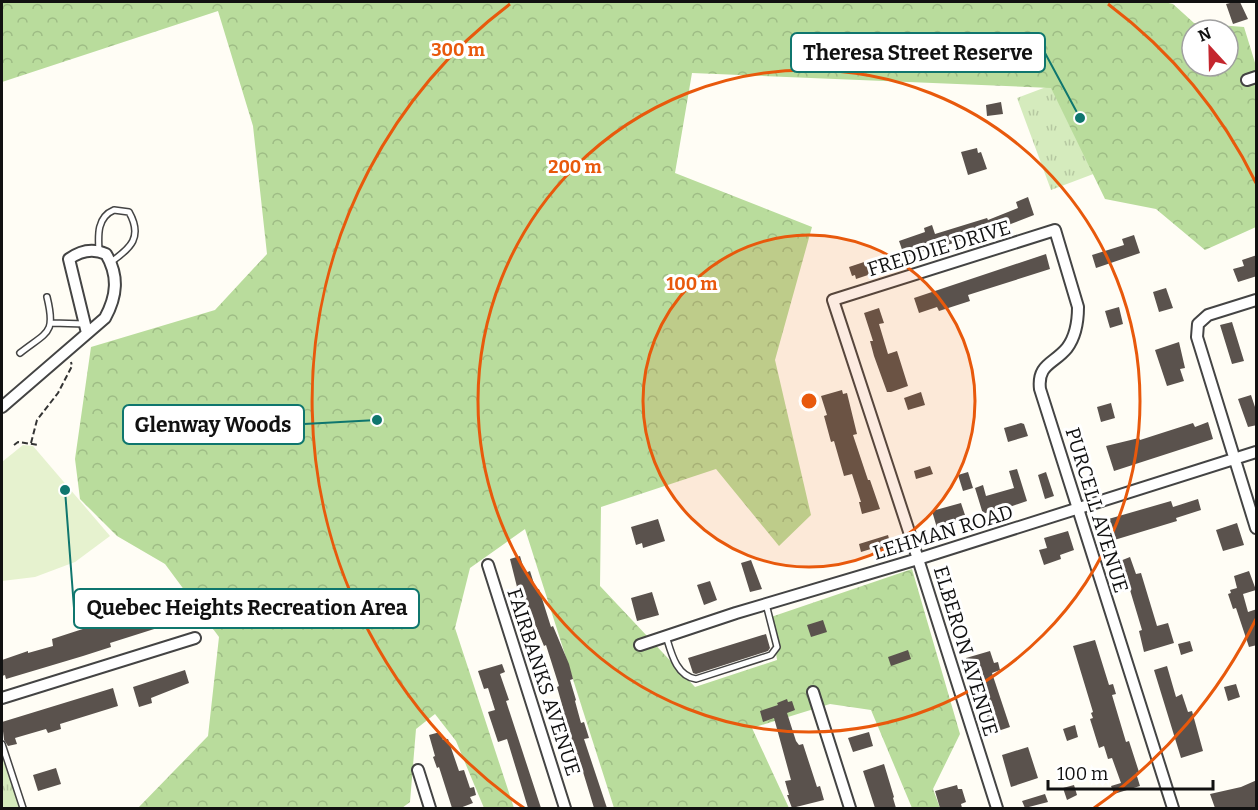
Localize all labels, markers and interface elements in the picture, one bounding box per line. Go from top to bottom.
north arrow [1180,18,1240,78]
text: N [1195,23,1214,46]
callout: Theresa Street Reserve [791,33,1045,72]
text: 300 m [431,39,485,61]
text: Theresa Street Reserve [803,40,1033,66]
text: 200 m [548,156,602,178]
street label: FREDDIE DRIVE [865,215,1013,281]
text: 100 m [666,273,718,295]
centre of rings [799,391,819,411]
callout: Glenway Woods [123,405,304,444]
text: Glenway Woods [135,412,291,438]
street label: PURCELL AVENUE [1060,424,1134,596]
street label: LEHMAN ROAD [870,499,1016,565]
street label: ELBERON AVENUE [929,563,1003,739]
street label: FAIRBANKS AVENUE [502,585,586,779]
callout: Quebec Heights Recreation Area [74,589,419,628]
text: Quebec Heights Recreation Area [86,595,408,621]
scale bar [1048,753,1213,791]
text: 100 m [1057,763,1108,785]

